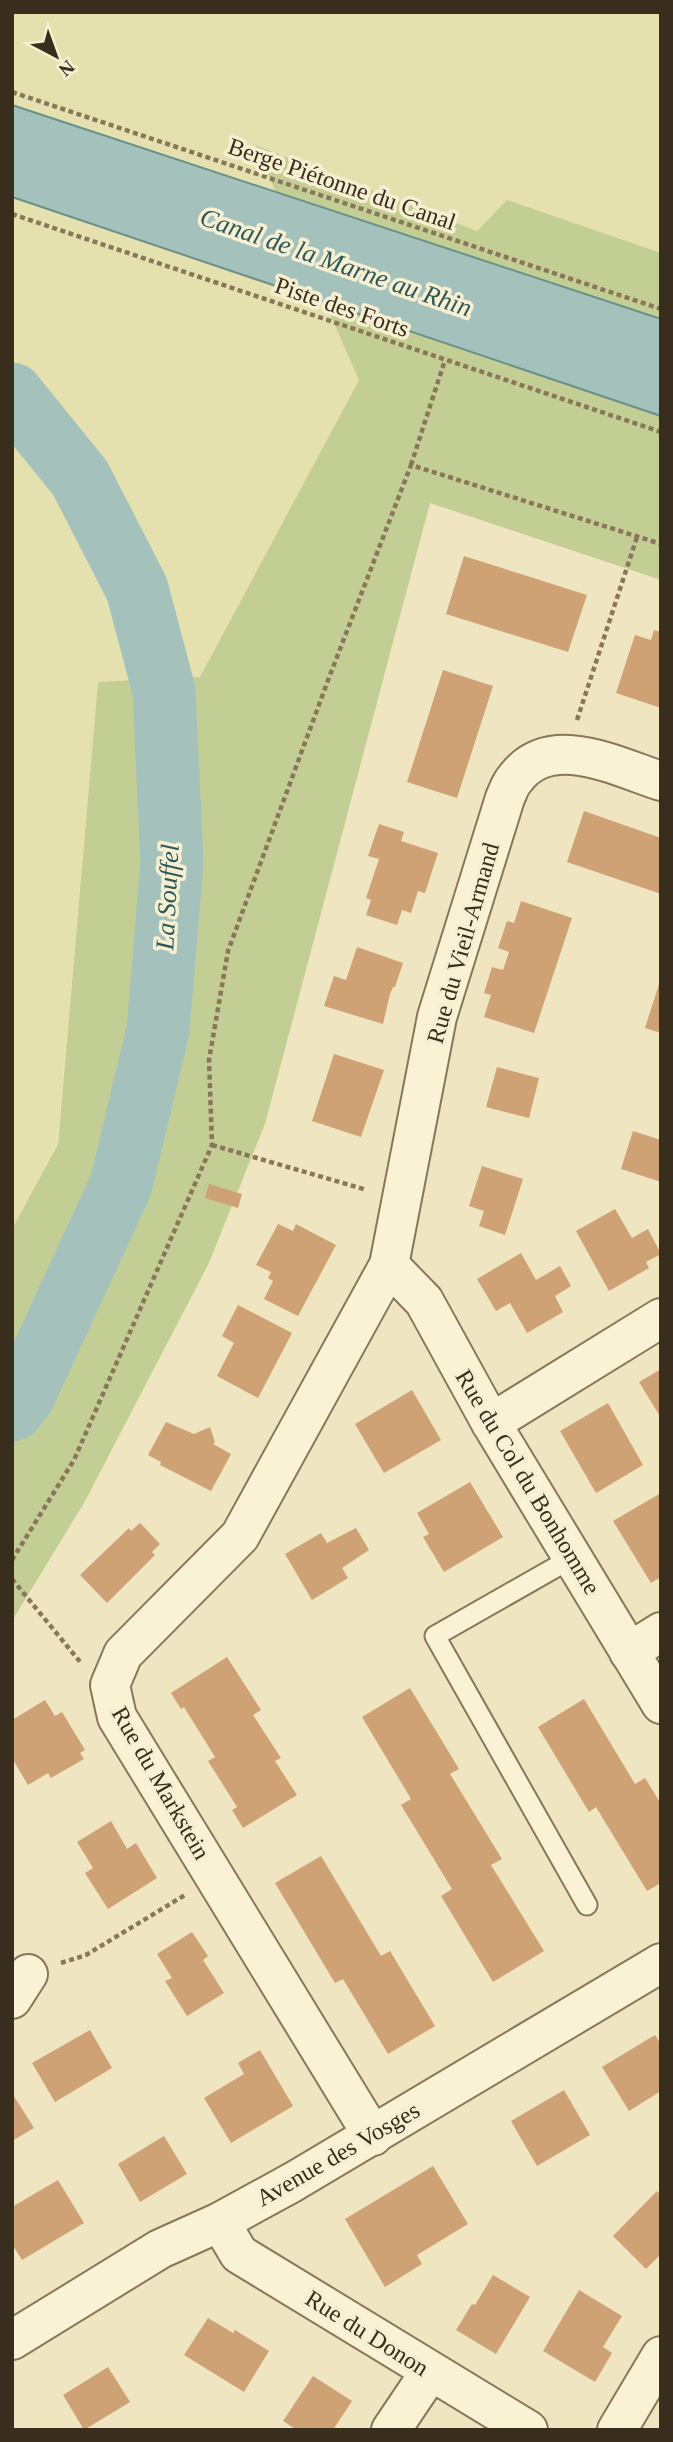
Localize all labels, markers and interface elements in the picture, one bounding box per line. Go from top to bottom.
north arrow [21,21,91,91]
text: N [55,56,79,81]
street label: Berge Piétonne du Canal [225,133,459,235]
water label: Canal de la Marne au Rhin [196,202,475,323]
street label: Piste des Forts [272,272,412,342]
street label: Rue du Vieil-Armand [422,840,504,1046]
water label: La Souffel [150,843,185,952]
street label: Rue du Col du Bonhomme [451,1365,605,1599]
street label: Rue du Markstein [107,1702,215,1864]
street label: Avenue des Vosges [252,2097,424,2211]
street label: Rue du Donon [301,2285,433,2381]

